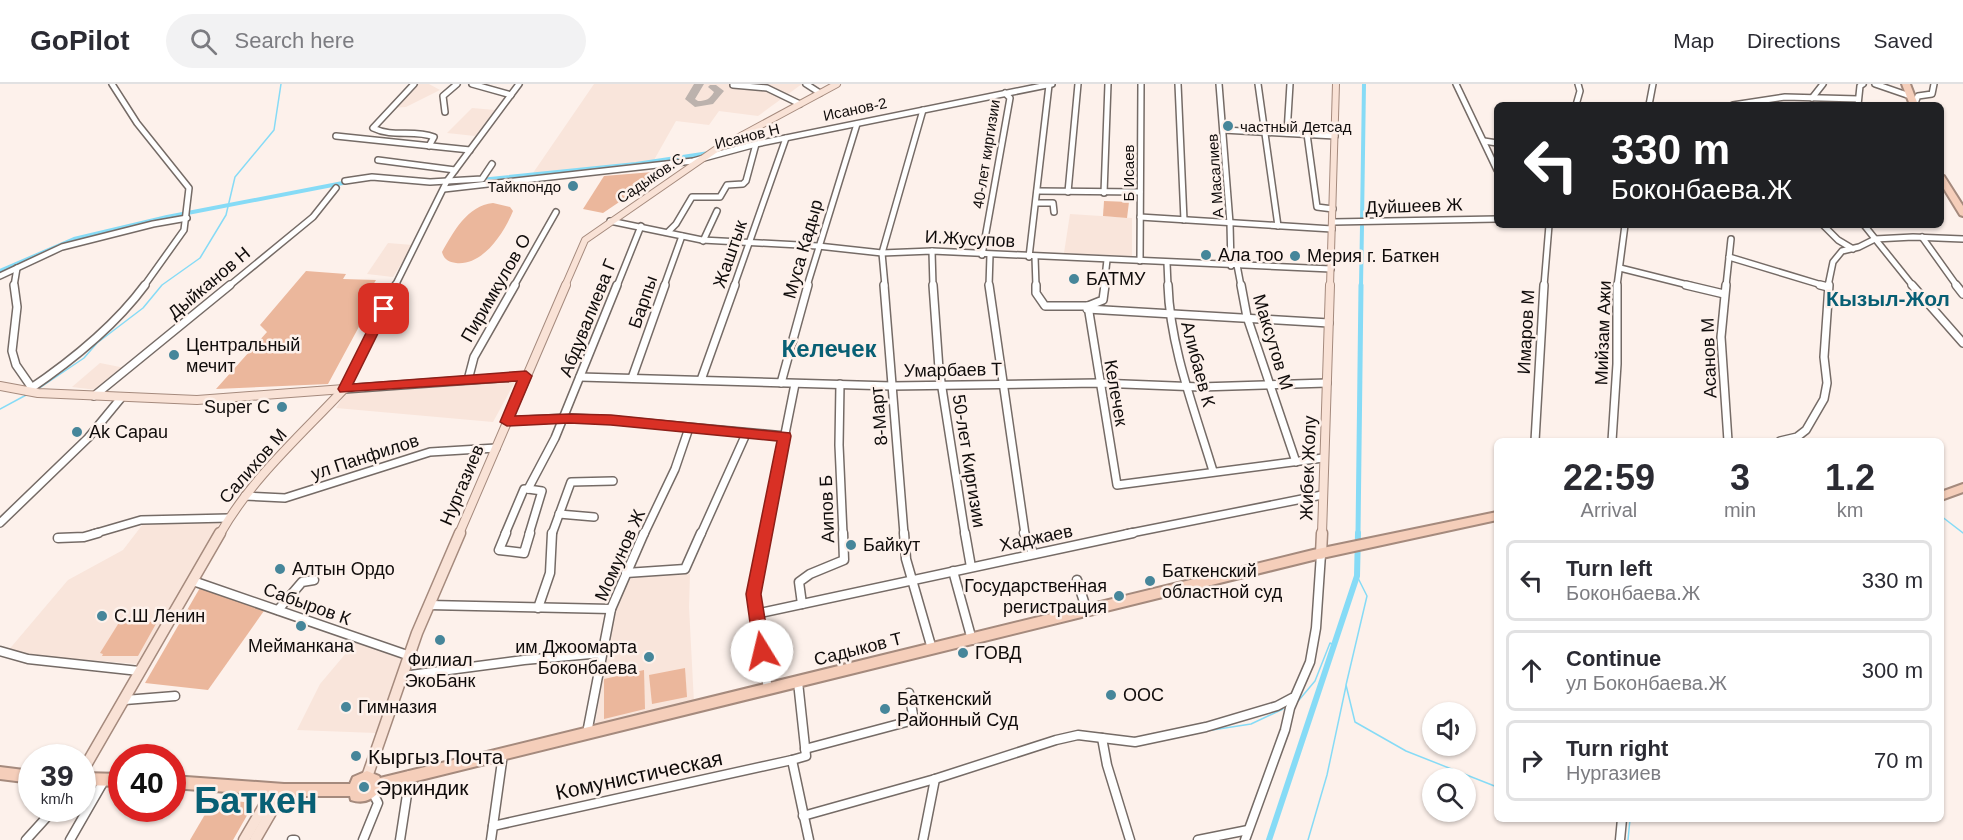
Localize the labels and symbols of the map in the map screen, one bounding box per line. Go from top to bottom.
street label: Исанов-2 [822,94,888,124]
street label: 40-лет киргизии [969,98,1003,210]
place label: частный Детсад [1240,118,1352,135]
marker: частный Детсад [1221,119,1235,133]
street label: Исанов Н [713,120,781,152]
street label: А Масалиев [1204,133,1226,219]
street label: Б Исаев [1120,144,1137,201]
street label: Садыков.С [613,149,687,207]
place label: Тайкпондо [487,178,561,195]
marker: Тайкпондо [566,179,580,193]
street label: Дуйшеев Ж [1365,194,1463,218]
street label: Муса Кадыр [779,197,827,301]
street label: Жаштык [709,217,751,291]
street label: И.Жусупов [924,227,1016,251]
street label: Пиримкулов О [457,230,535,346]
street label: Дыйканов Н [164,243,254,323]
place label: Ала тоо [1218,245,1284,265]
place label: Мерия г. Бaткен [1307,246,1440,266]
marker: Ала тоо [1199,248,1213,262]
marker: Мерия г. Бaткен [1288,249,1302,263]
street label: Абдувалиева Г [555,256,621,380]
place label: БАТМУ [1086,269,1146,289]
marker: БАТМУ [1067,272,1081,286]
street label: Барпы [625,273,661,331]
street label: Мийзам Ажи [1591,280,1615,386]
pin [358,283,409,334]
district label: Кызыл-Жол [1826,287,1950,310]
street label: Имаров М [1514,289,1538,375]
street label: Максутов М [1249,292,1297,392]
street label: Асанов М [1698,317,1720,399]
street label: Алибаев К [1177,319,1219,409]
place label: Центральный мечит [186,335,300,376]
district label: Келечек [782,335,877,362]
marker: Центральный мечит [167,348,181,362]
street label: Келечек [1100,358,1132,428]
street label: Умарбаев Т [904,359,1002,381]
street label: 8-Март [866,386,892,446]
street label: 50-лет Киргизии [949,393,989,529]
place label: Super C [204,397,270,417]
marker: Super C [275,400,289,414]
street label: Жибек Жолу [1296,415,1320,521]
place label: Ak Capau [89,422,168,442]
marker: Ak Capau [70,425,84,439]
street label: Салихов М [215,425,291,507]
street label: ул Панфилов [309,430,421,484]
street label: Нургазиев [436,442,488,528]
street label: Аипов Б [816,475,838,543]
street label: Момунов Ж [591,506,649,604]
street label: Хаджаев [998,521,1074,555]
place label: Байкут [863,535,920,555]
marker: Байкут [844,538,858,552]
place label: Алтын Ордо [292,559,395,579]
place label: Баткенский областной суд [1162,561,1283,602]
marker: Алтын Ордо [273,562,287,576]
marker: Баткенский областной суд [1143,574,1157,588]
place label: Государственная регистрация [964,576,1107,617]
street label: Сабыров К [261,579,354,629]
marker: Государственная регистрация [1112,589,1126,603]
place label: С.Ш Ленин [114,606,205,626]
marker: С.Ш Ленин [95,609,109,623]
marker: Мейманкана [294,619,308,633]
position arrow [730,619,794,683]
street label: Садыков Т [812,628,904,670]
marker: Филиал ЭкоБанк [433,633,447,647]
place label: Мейманкана [248,636,355,656]
place label: им Джоомарта Боконбаева [515,637,638,678]
place label: ГОВД [975,643,1022,663]
marker: ГОВД [956,646,970,660]
place label: Филиал ЭкоБанк [405,650,475,691]
marker: им Джоомарта Боконбаева [642,650,656,664]
place label: ООС [1123,685,1164,705]
marker: ООС [1104,688,1118,702]
place label: Баткенский Районный Суд [897,689,1019,730]
place label: Гимназия [358,697,437,717]
marker: Гимназия [339,700,353,714]
marker: Баткенский Районный Суд [878,702,892,716]
speed limit sign: 40 [108,744,186,822]
place label: Кыргыз Почта [368,745,504,768]
street label: Комунистическая [553,746,725,804]
marker: Кыргыз Почта [349,749,363,763]
place label: Эркиндик [376,776,469,799]
district label: Баткен [194,780,318,821]
marker: Эркиндик [357,780,371,794]

